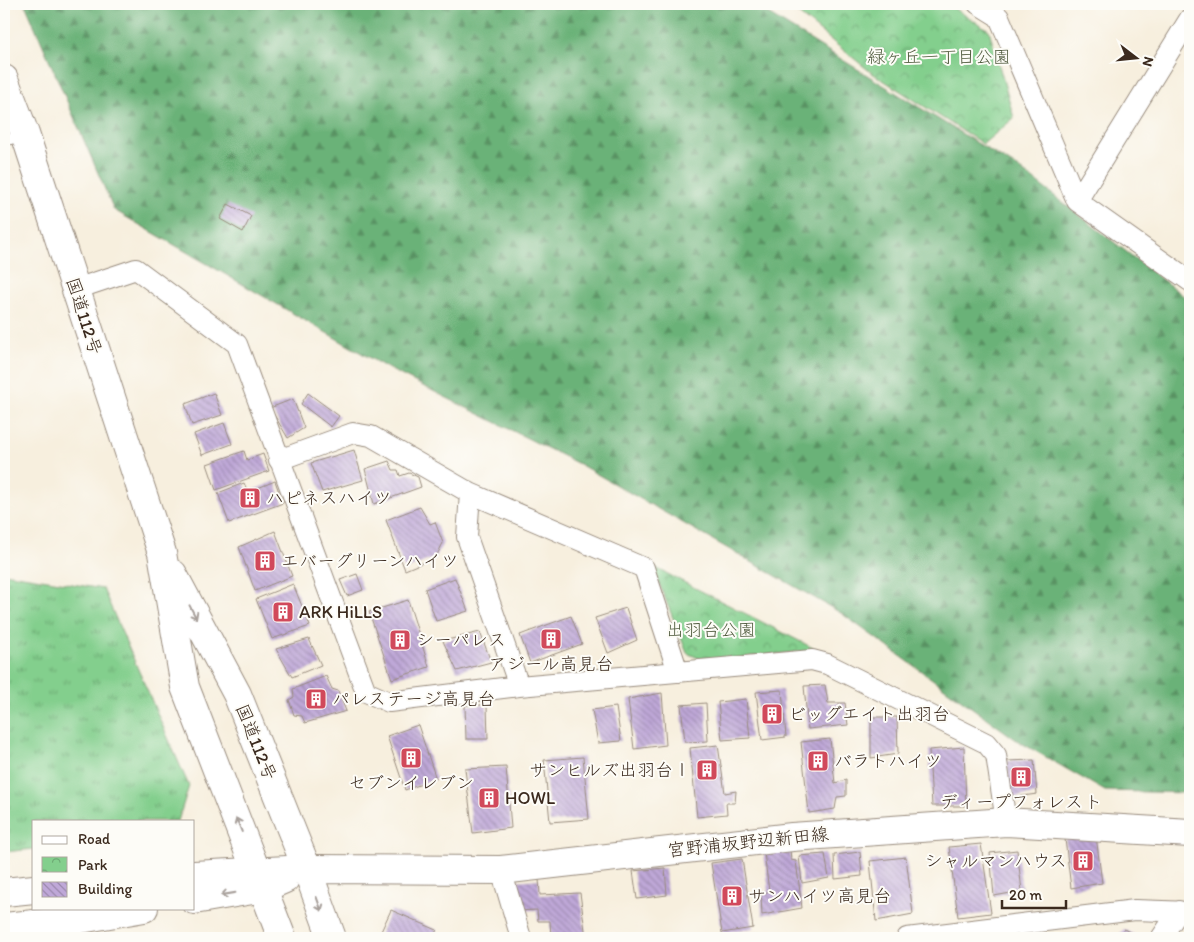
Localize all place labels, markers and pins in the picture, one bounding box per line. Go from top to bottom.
building icon: ハピネスハイツ [238,486,262,510]
place label: ハピネスハイツ [266,487,392,509]
building icon: エバーグリーンハイツ [253,549,277,573]
place label: エバーグリーンハイツ [281,550,459,572]
building icon: ARK HiLLS [271,600,295,624]
place label: ARK HiLLS [299,601,382,623]
building icon: アジール高見台 [539,627,563,651]
building icon: シーパレス [388,628,412,652]
place label: シーパレス [416,629,506,651]
place label: アジール高見台 [489,653,613,675]
building icon: パレステージ高見台 [304,687,328,711]
place label: パレステージ高見台 [332,688,495,710]
building icon: ビッグエイト出羽台 [760,702,784,726]
place label: ビッグエイト出羽台 [788,703,950,725]
building icon: セブンイレブン [399,746,423,770]
building icon: バラトハイツ [806,749,830,773]
place label: バラトハイツ [834,750,942,772]
building icon: サンヒルズ出羽台Ⅰ [695,758,719,782]
place label: サンヒルズ出羽台Ⅰ [529,759,691,781]
building icon: ディープフォレスト [1009,765,1033,789]
place label: セブンイレブン [348,772,474,794]
building icon: HOWL [477,786,501,810]
place label: HOWL [505,787,555,809]
place label: ディープフォレスト [940,791,1102,813]
building icon: シャルマンハウス [1071,849,1095,873]
place label: シャルマンハウス [924,850,1067,872]
building icon: サンハイツ高見台 [720,884,744,908]
place label: サンハイツ高見台 [748,885,891,907]

